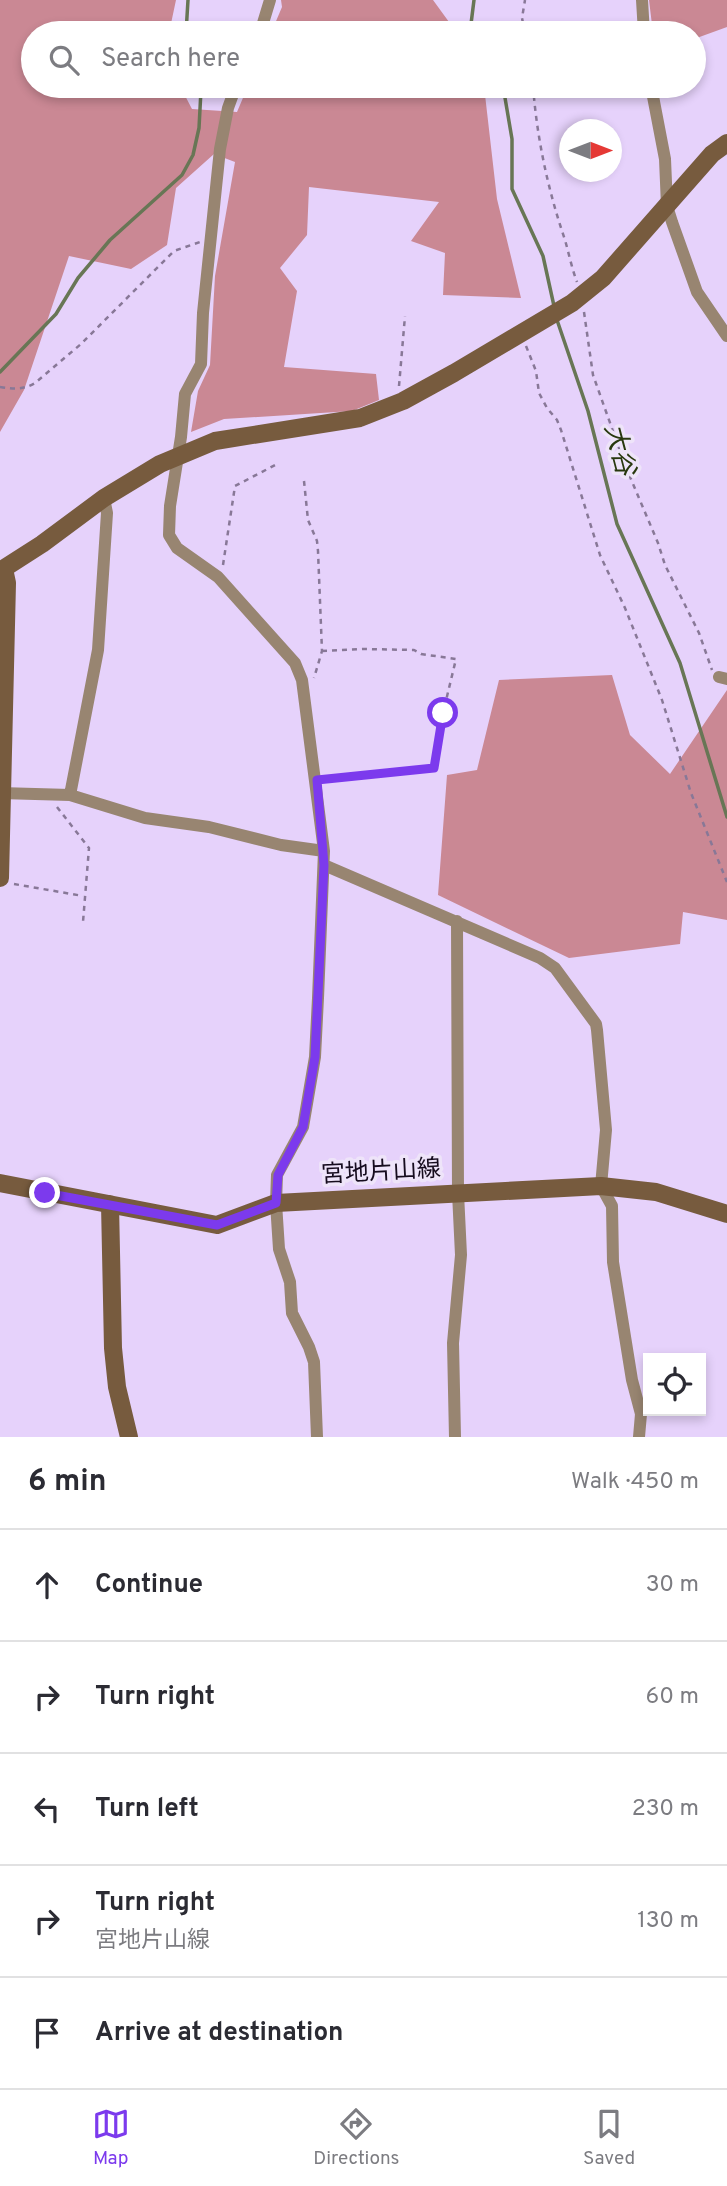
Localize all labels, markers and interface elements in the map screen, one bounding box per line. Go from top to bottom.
search box [21,21,706,98]
icon: search [45,41,83,79]
text: Search here [101,43,240,76]
north arrow [559,119,622,182]
water label: 大谷 [595,421,641,481]
route start [427,697,458,728]
street label: 宮地片山線 [320,1155,442,1191]
route end [29,1177,60,1208]
map controls [643,1353,706,1416]
button: locate [643,1353,706,1416]
text: 6 min [28,1464,106,1501]
text: Walk · 450 m [571,1468,699,1497]
icon: ahead [28,1566,66,1604]
text: Continue [95,1569,203,1602]
text: 30 m [646,1571,699,1600]
icon: right [28,1678,66,1716]
text: Turn right [95,1681,215,1714]
text: 60 m [646,1683,699,1712]
icon: left [28,1790,66,1828]
text: Turn left [95,1793,199,1826]
text: 230 m [632,1795,699,1824]
text: Turn right [95,1887,215,1920]
icon: right [28,1902,66,1940]
text: 130 m [637,1907,699,1936]
text: 宮地片山線 [95,1927,210,1956]
icon: arrive [28,2014,66,2052]
text: Arrive at destination [95,2017,343,2050]
tab: Map [92,2105,130,2171]
tab: Directions [313,2105,400,2171]
tab: Saved [583,2105,635,2171]

